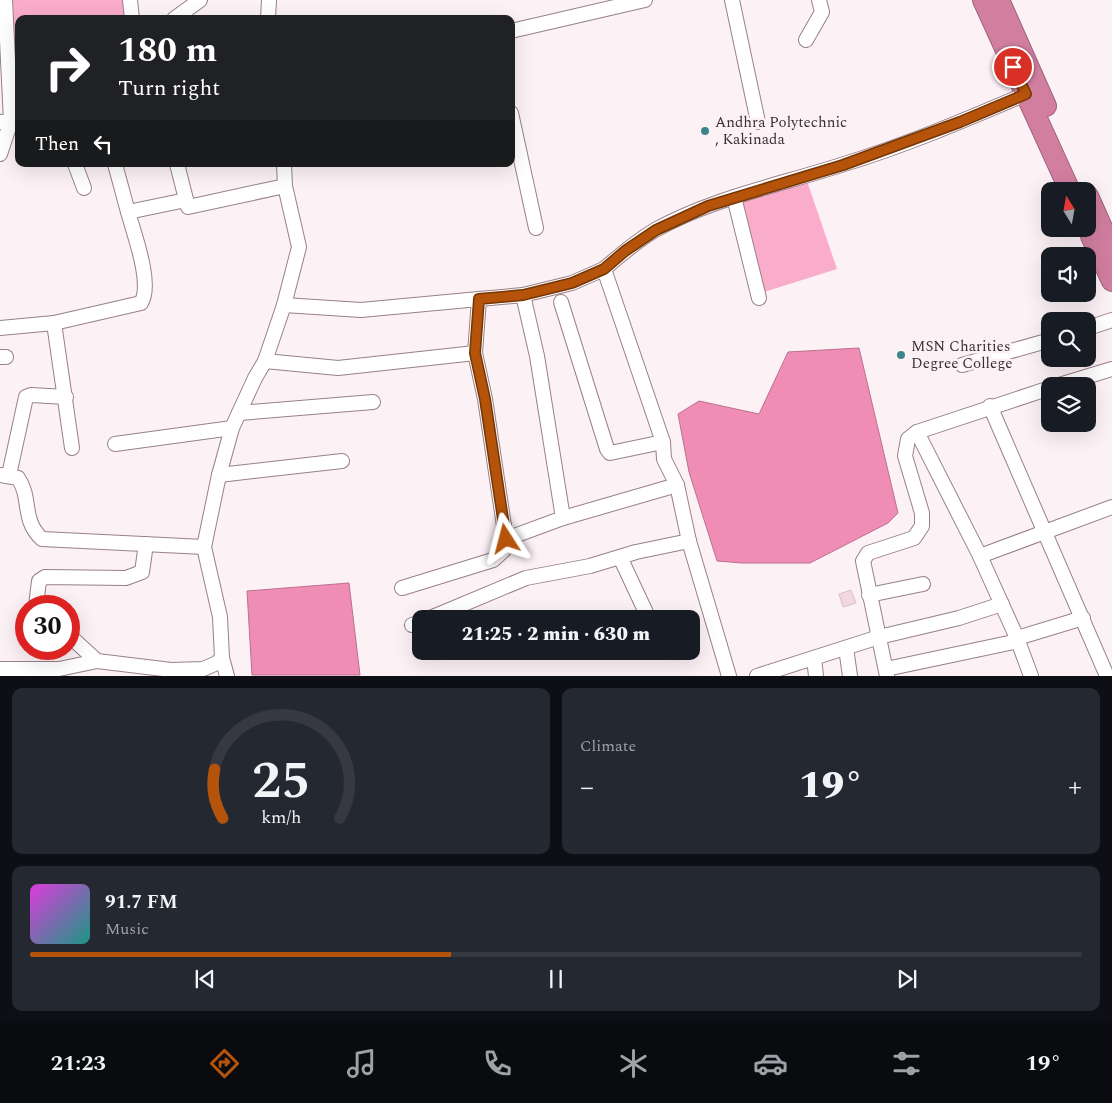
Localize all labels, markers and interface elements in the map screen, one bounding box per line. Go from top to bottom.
text: 180 m [118,24,217,77]
icon: right [35,35,100,100]
pin [992,46,1034,88]
icon: arrive [999,53,1027,81]
text: Turn right [118,72,220,105]
place label: Andhra Polytechnic , Kakinada [715,111,847,151]
marker: Andhra Polytechnic , Kakinada [699,125,711,137]
text: Then [35,130,79,159]
icon: left [89,130,117,158]
north arrow [1041,182,1096,238]
map controls [1041,182,1096,432]
button: sound [1041,247,1096,302]
button: search [1041,312,1096,367]
place label: MSN Charities Degree College [911,335,1013,375]
marker: MSN Charities Degree College [895,349,907,361]
button: layers [1041,377,1096,432]
position arrow [479,512,531,564]
speed limit sign: 30 [15,595,80,660]
text: 21:25 · 2 min · 630 m [462,620,650,649]
text: Climate [580,734,636,758]
text: 25 [252,742,310,821]
text: 19° [799,757,863,815]
text: − [580,766,594,809]
text: + [1068,766,1082,809]
text: km/h [261,804,301,831]
text: 91.7 FM [105,888,178,917]
text: Music [105,917,149,941]
icon: previous [191,965,219,993]
icon: pause [542,965,570,993]
icon: next [893,965,921,993]
icon: directions [207,1046,242,1081]
icon: music [344,1046,379,1081]
icon: phone [480,1046,515,1081]
icon: climate [616,1046,651,1081]
icon: car [753,1046,788,1081]
icon: filters [889,1046,924,1081]
text: 21:23 [51,1047,106,1080]
text: 19° [1026,1047,1061,1080]

